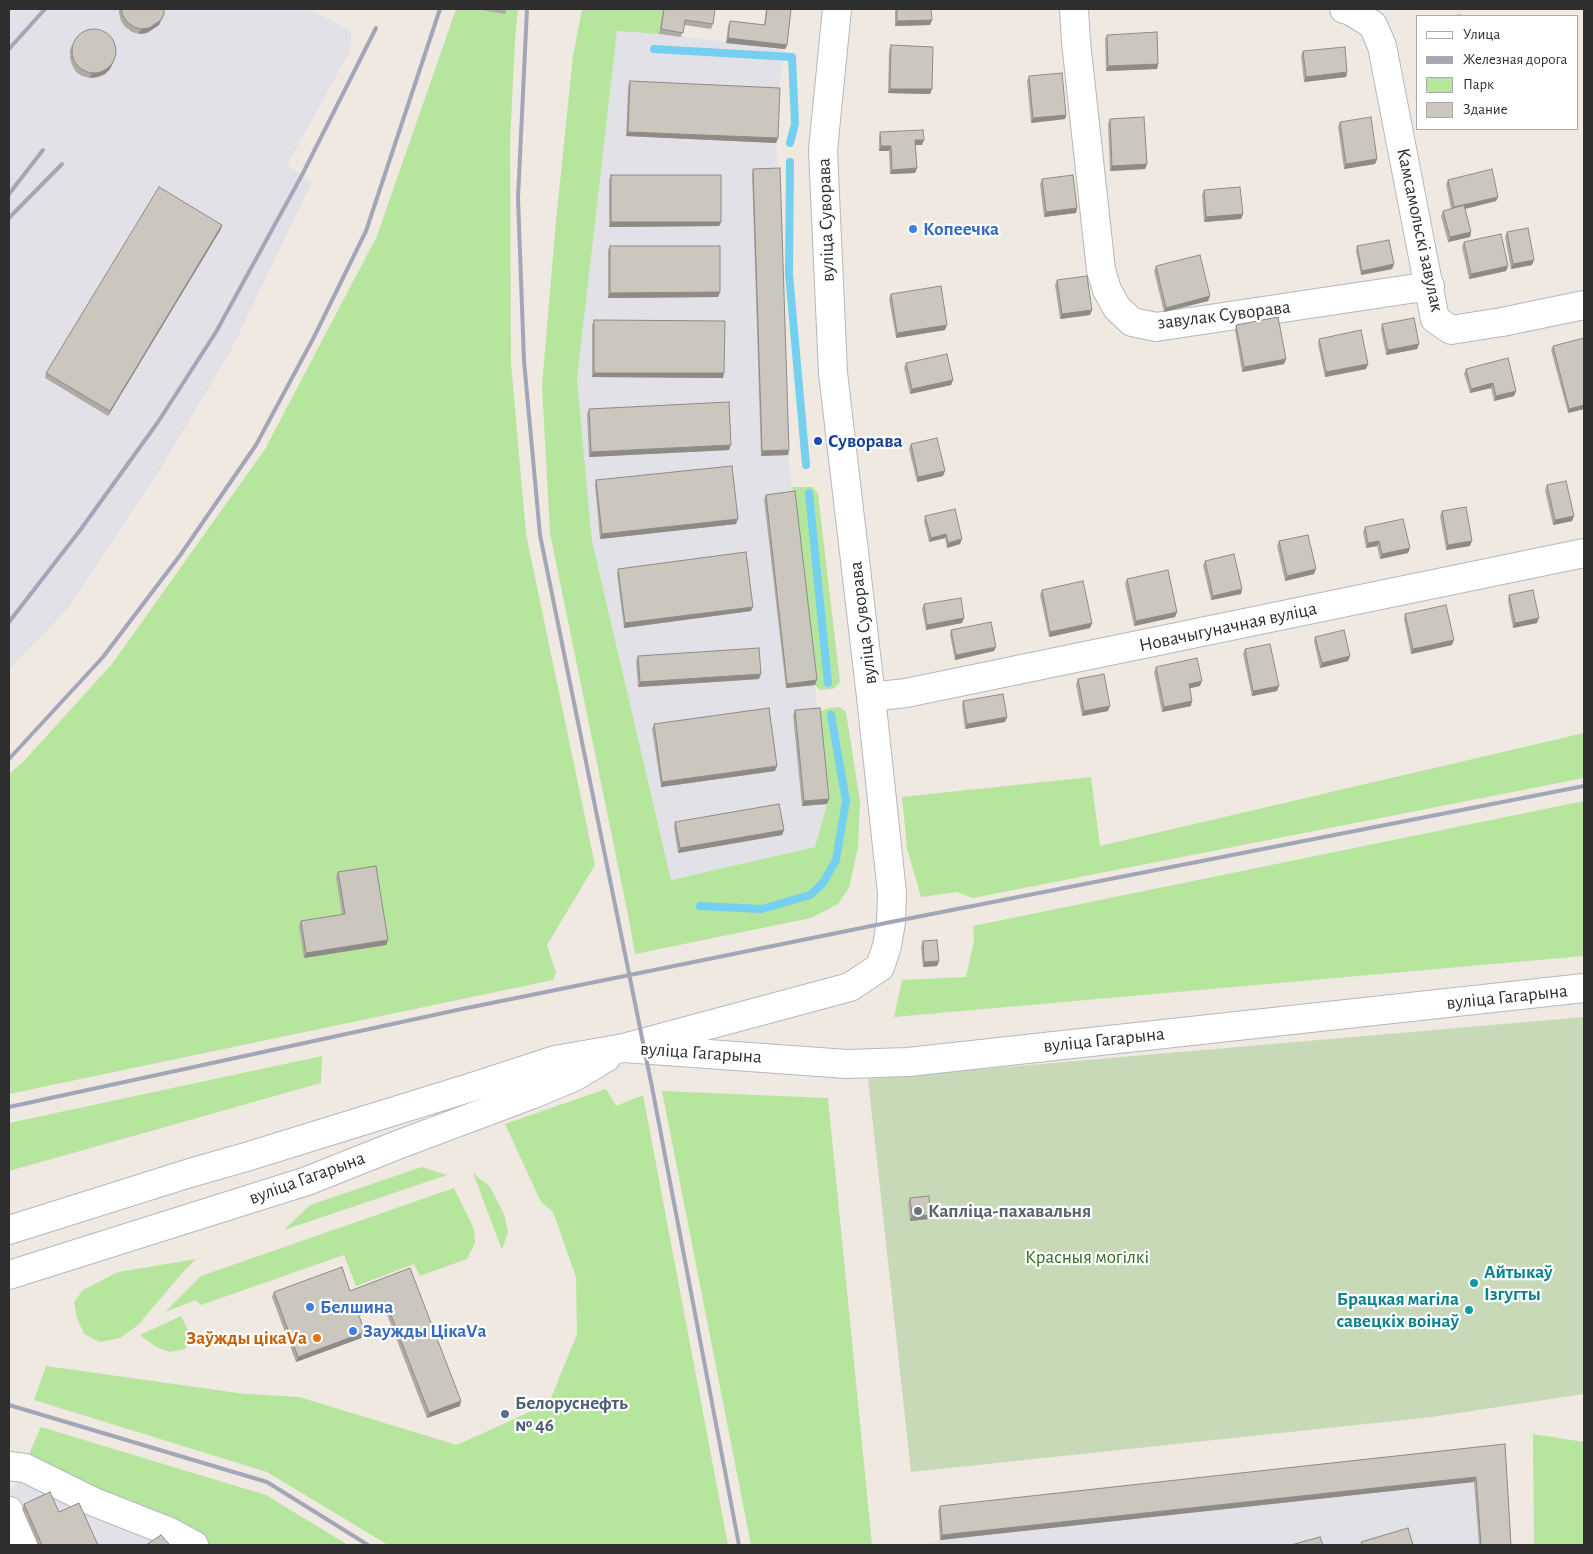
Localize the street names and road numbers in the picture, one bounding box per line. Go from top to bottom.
street label: Камсамольскі завулак [1391,146,1449,314]
street label: вуліца Суворава [812,158,840,282]
street label: завулак Суворава [1156,296,1292,334]
street label: вуліца Суворава [844,560,882,686]
street label: Новачыгуначная вуліца [1137,597,1319,657]
street label: вуліца Гагарына [1445,979,1569,1015]
street label: вуліца Гагарына [1042,1022,1166,1058]
street label: вуліца Гагарына [639,1037,763,1069]
street label: вуліца Гагарына [246,1146,368,1210]

